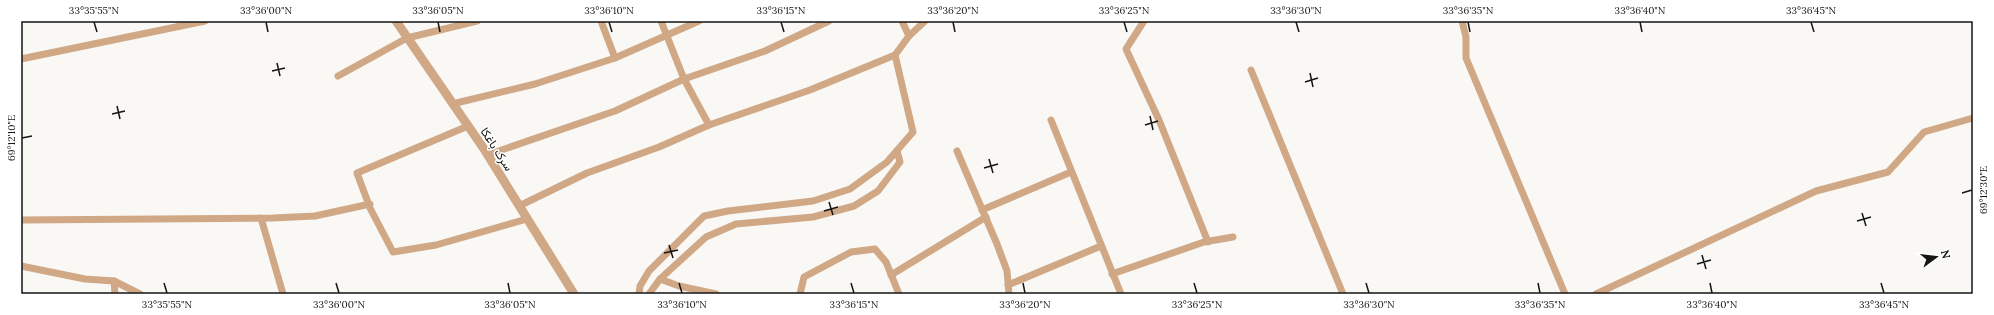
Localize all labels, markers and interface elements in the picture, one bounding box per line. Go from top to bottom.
text: 33°35'55"N [69,4,120,17]
text: 33°36'00"N [240,4,292,17]
text: 33°36'05"N [412,4,464,17]
text: 33°36'10"N [584,4,634,17]
text: 33°36'15"N [757,4,806,17]
text: 33°36'20"N [927,4,979,17]
text: 33°36'25"N [1099,4,1150,17]
text: 33°36'30"N [1270,4,1322,17]
text: 33°36'35"N [1443,4,1494,17]
text: 33°36'40"N [1615,4,1666,17]
text: 33°36'45"N [1786,4,1836,17]
text: 69°12'10"E [5,115,18,161]
street label: سرک باغکا [477,124,517,174]
text: 69°12'30"E [1977,166,1990,214]
north arrow [1916,237,1956,277]
text: N [1938,248,1954,261]
text: 33°35'55"N [142,298,193,311]
text: 33°36'00"N [313,298,365,311]
text: 33°36'05"N [484,298,536,311]
text: 33°36'10"N [657,298,707,311]
text: 33°36'15"N [830,298,879,311]
text: 33°36'20"N [999,298,1051,311]
text: 33°36'25"N [1172,298,1223,311]
text: 33°36'30"N [1343,298,1395,311]
text: 33°36'35"N [1515,298,1566,311]
text: 33°36'40"N [1687,298,1738,311]
text: 33°36'45"N [1859,298,1909,311]

